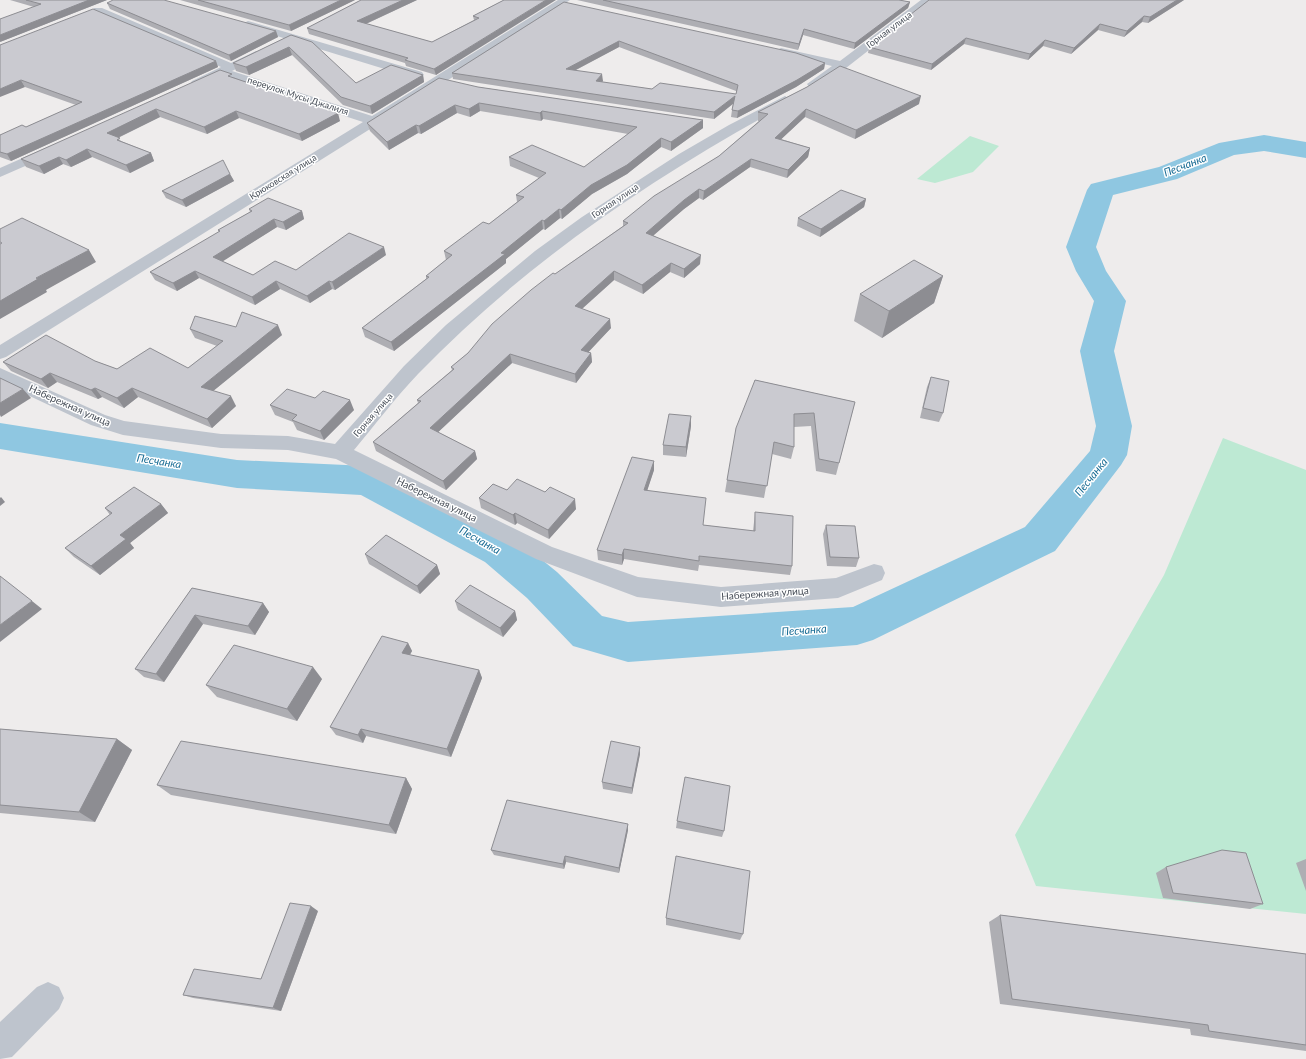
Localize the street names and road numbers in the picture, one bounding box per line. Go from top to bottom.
street label: Горная улица [864,9,914,50]
street label: переулок Мусы Джалиля [246,74,350,117]
street label: Крюковская улица [247,152,318,202]
street label: Горная улица [589,181,640,220]
street label: Набережная улица [27,382,113,428]
street label: Горная улица [351,391,395,439]
street label: Набережная улица [395,474,479,524]
street label: Набережная улица [721,584,809,602]

